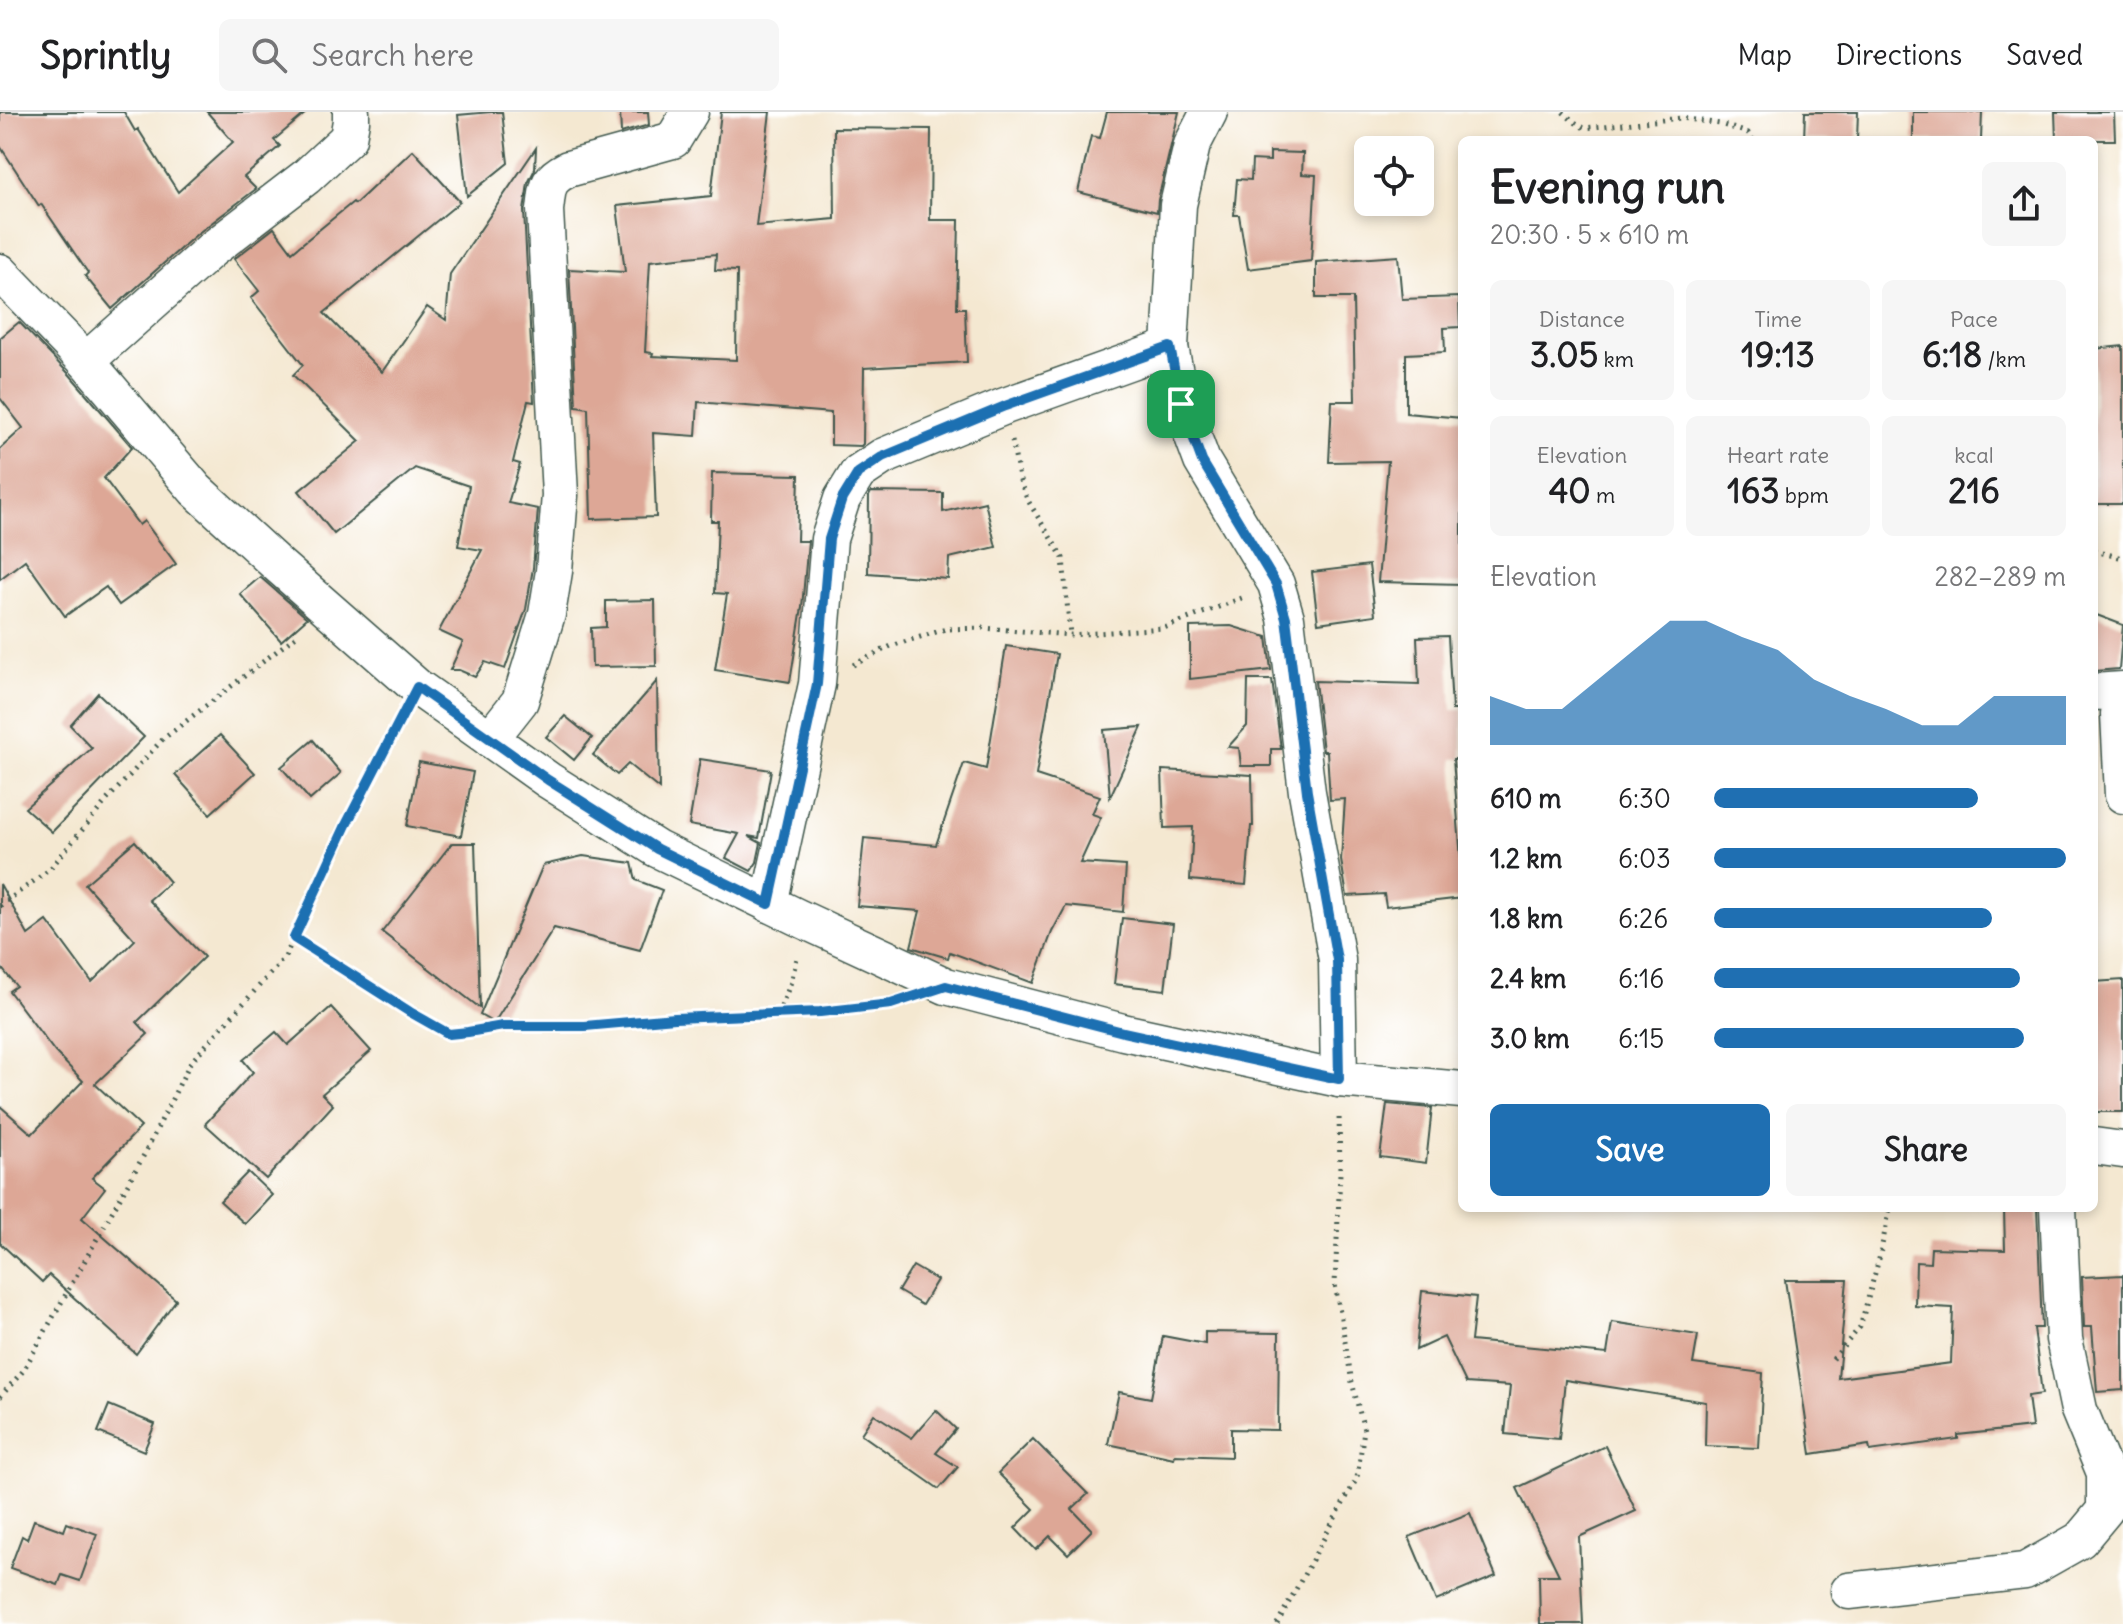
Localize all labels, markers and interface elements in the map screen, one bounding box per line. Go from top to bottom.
search box [219,19,779,91]
text: Sprintly [40,32,171,79]
icon: search [247,33,291,77]
text: Search here [311,36,474,74]
text: Map [1737,37,1792,73]
text: Directions [1836,37,1962,73]
text: Saved [2006,37,2083,73]
map controls [1354,136,1434,216]
button: locate [1354,136,1434,216]
text: Evening run [1490,160,1725,215]
button: share [1982,162,2066,246]
text: 20:30 · 5 × 610 m [1490,218,1689,251]
text: Distance [1539,305,1625,333]
text: Time [1754,305,1802,333]
text: Pace [1950,305,1998,333]
text: 3.05 [1530,333,1598,376]
text: 19:13 [1741,333,1815,376]
text: 6:18 [1922,333,1982,376]
text: km [1598,345,1634,373]
text: /km [1982,345,2026,373]
pin [1147,370,1215,438]
icon: arrive [1159,382,1203,426]
text: Elevation [1537,441,1627,469]
text: Heart rate [1727,441,1829,469]
text: kcal [1954,441,1994,469]
text: 40 [1549,469,1591,512]
text: 163 [1727,469,1780,512]
text: 216 [1948,469,2000,512]
text: m [1591,481,1615,509]
text: bpm [1780,481,1829,509]
text: Elevation [1490,560,1597,593]
text: 282–289 m [1935,560,2066,593]
text: 610 m [1490,782,1561,815]
text: 6:30 [1618,782,1671,815]
text: 1.2 km [1490,842,1562,875]
text: 6:03 [1618,842,1671,875]
text: 1.8 km [1490,902,1563,935]
text: 6:26 [1618,902,1668,935]
text: 2.4 km [1490,962,1566,995]
text: 6:16 [1618,962,1664,995]
text: 3.0 km [1490,1022,1570,1055]
text: 6:15 [1618,1022,1664,1055]
button: Save [1490,1104,1770,1196]
button: Share [1786,1104,2066,1196]

